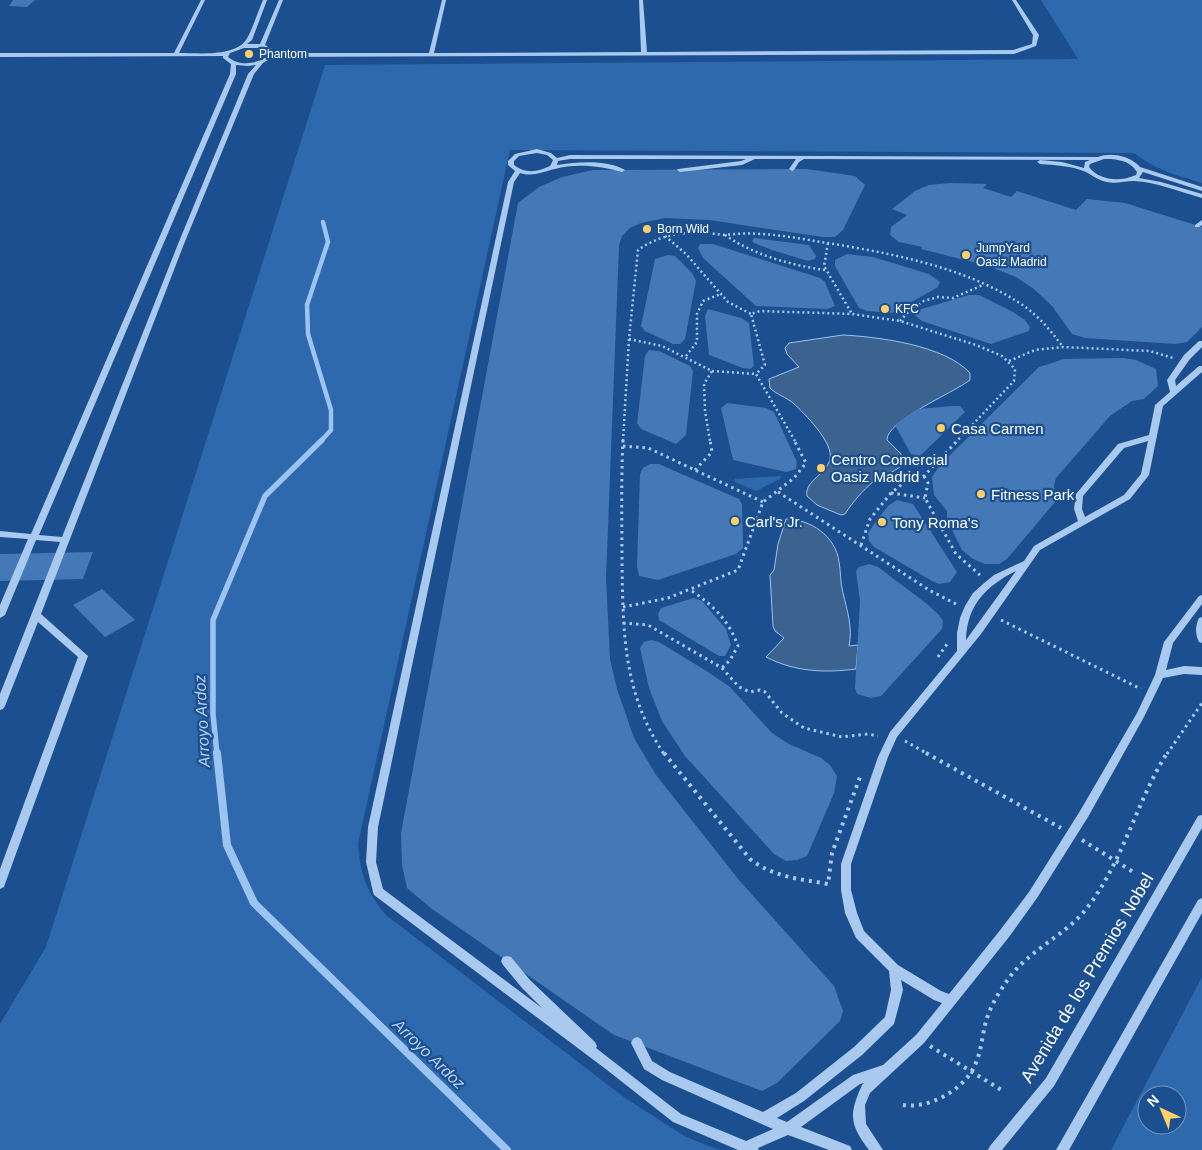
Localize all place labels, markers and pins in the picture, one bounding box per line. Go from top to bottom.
place label: Phantom [259,47,307,61]
marker: Phantom [243,48,255,60]
place label: Born Wild [657,222,709,236]
marker: Born Wild [641,223,653,235]
place label: JumpYard Oasiz Madrid [976,241,1047,269]
marker: JumpYard Oasiz Madrid [960,249,972,261]
place label: KFC [895,302,919,316]
marker: KFC [879,303,891,315]
place label: Casa Carmen [951,420,1044,437]
marker: Casa Carmen [935,422,947,434]
place label: Centro Comercial Oasiz Madrid [831,451,948,485]
marker: Centro Comercial Oasiz Madrid [815,462,827,474]
place label: Fitness Park [991,486,1075,503]
marker: Fitness Park [975,488,987,500]
place label: Carl's Jr. [745,513,803,530]
place label: Tony Roma's [892,514,978,531]
marker: Carl's Jr. [729,515,741,527]
marker: Tony Roma's [876,516,888,528]

